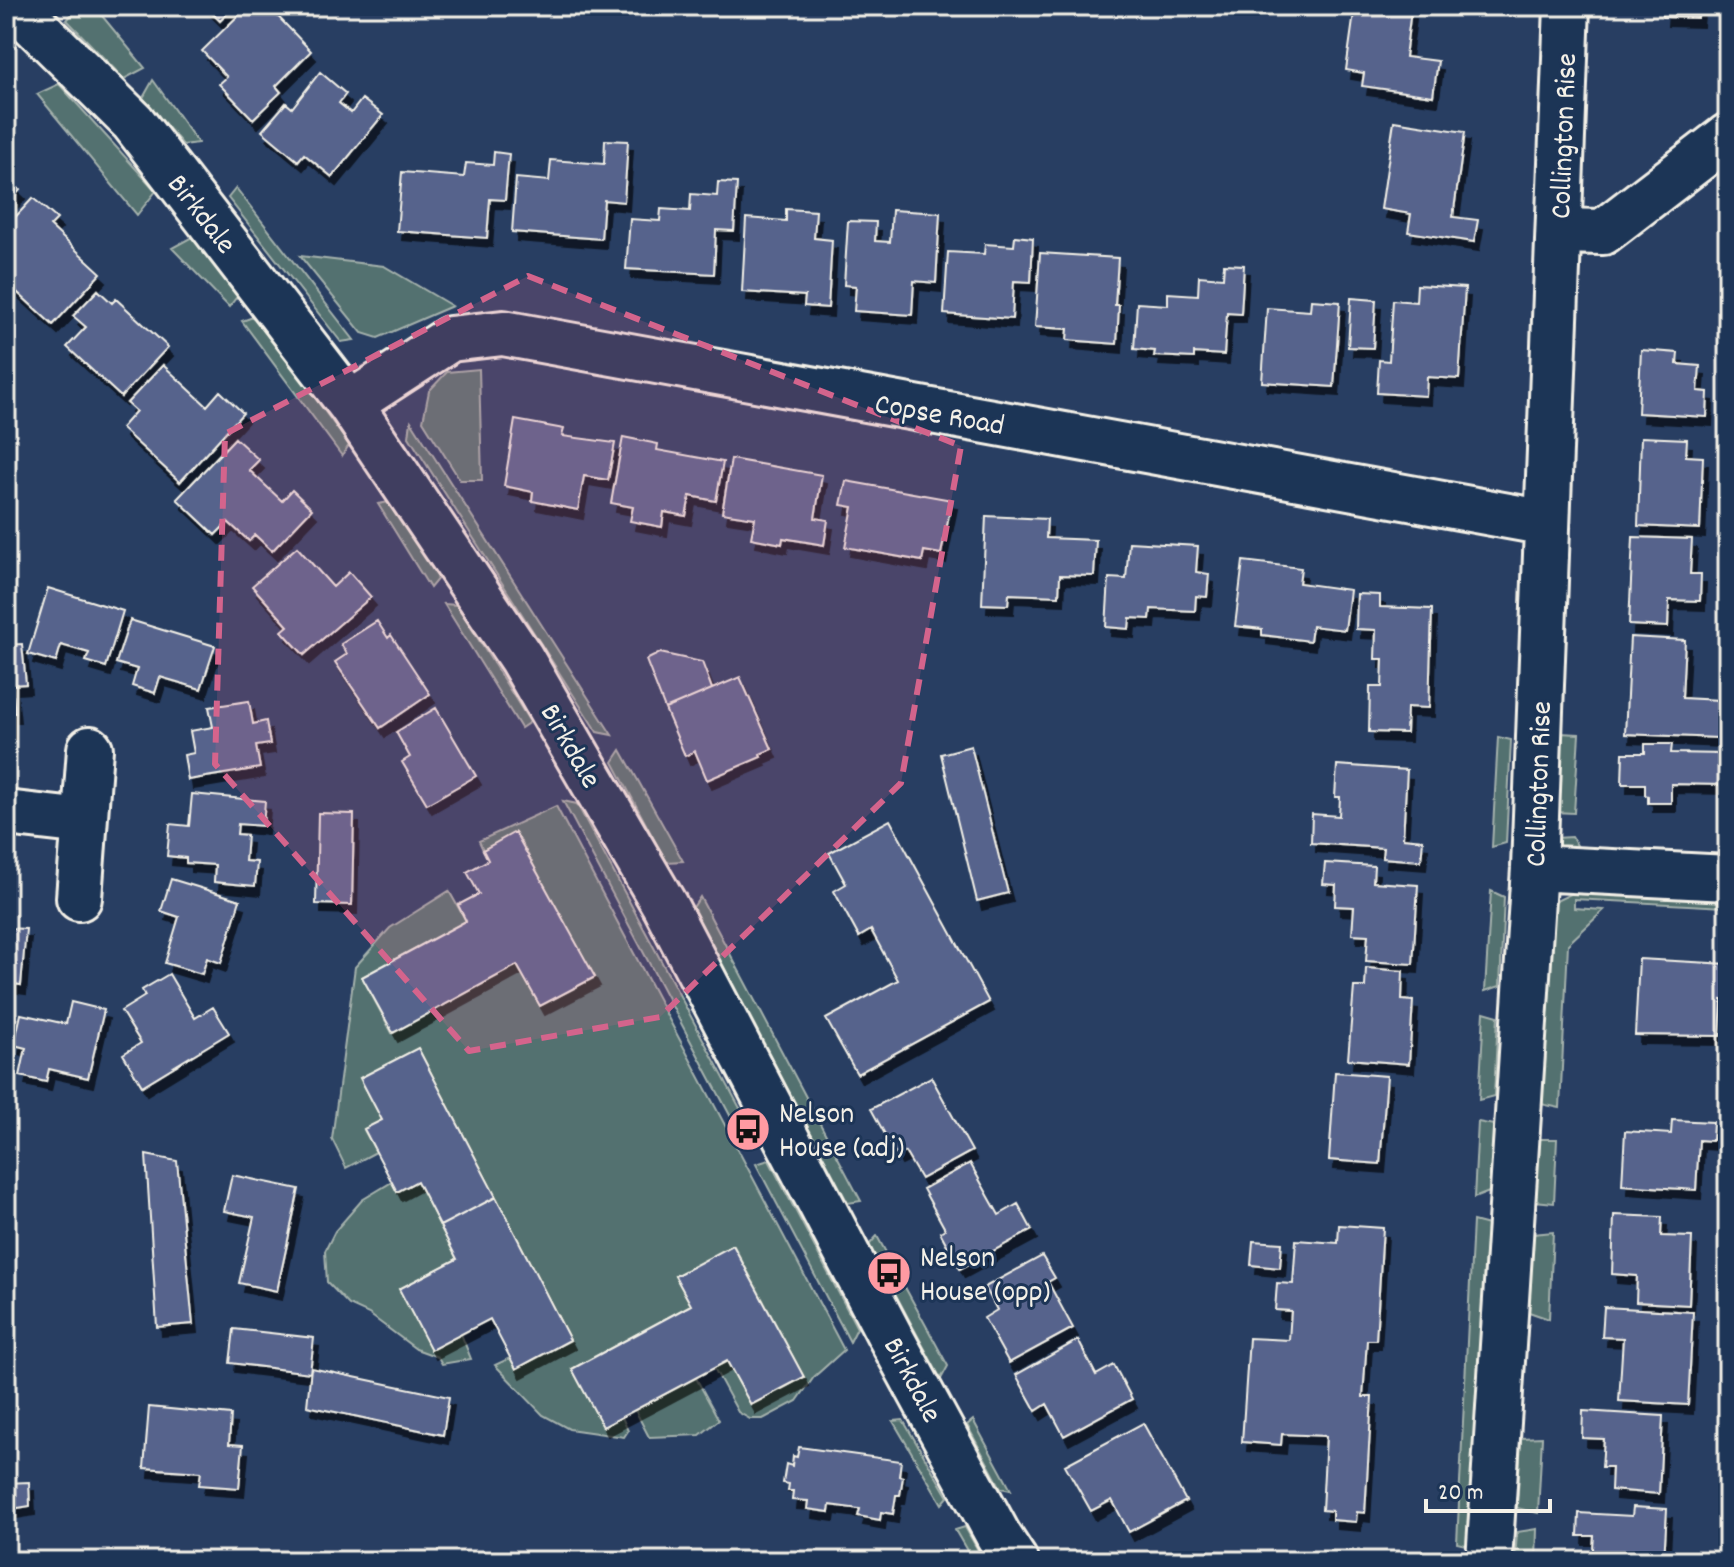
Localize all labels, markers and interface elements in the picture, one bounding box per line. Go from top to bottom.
street label: Collington Rise [1542,52,1591,220]
street label: Birkdale [154,166,245,265]
street label: Copse Road [871,385,1007,450]
street label: Birkdale [527,697,610,798]
street label: Collington Rise [1517,700,1566,868]
place label: Nelson House (adj) [779,1095,904,1172]
bus stop icon: Nelson House (adj) [724,1105,772,1153]
place label: Nelson House (opp) [920,1239,1050,1316]
bus stop icon: Nelson House (opp) [865,1249,913,1297]
street label: Birkdale [870,1331,951,1432]
scale bar [1426,1463,1550,1513]
text: 20 m [1438,1477,1484,1511]

